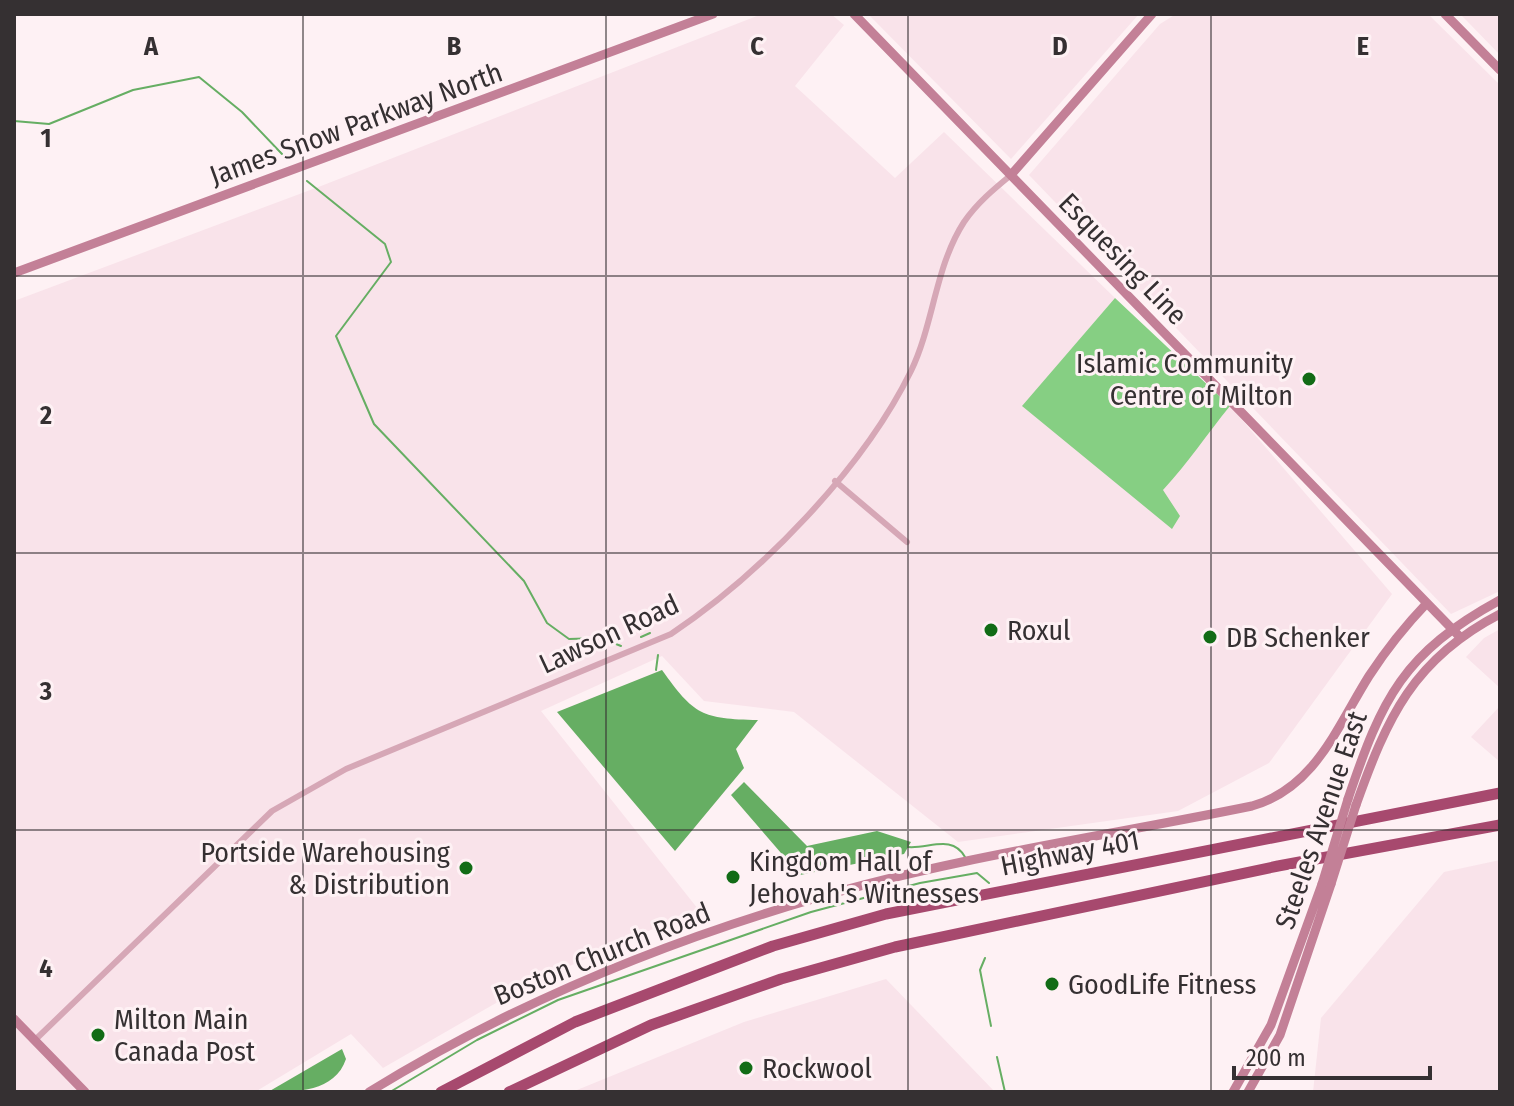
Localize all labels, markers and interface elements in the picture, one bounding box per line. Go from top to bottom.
text: A [143,31,159,62]
text: B [447,31,462,62]
text: C [750,31,764,62]
text: D [1052,31,1068,62]
text: E [1357,31,1369,62]
street label: James Snow Parkway North [205,56,507,192]
text: 1 [41,123,52,154]
street label: Esquesing Line [1052,186,1194,332]
place label: Islamic Community Centre of Milton [1076,347,1294,412]
marker: Islamic Community Centre of Milton [1300,370,1318,388]
text: 2 [39,400,52,431]
street label: Lawson Road [534,587,684,681]
place label: Roxul [1007,614,1070,647]
marker: Roxul [982,621,1000,639]
place label: DB Schenker [1226,621,1370,654]
marker: DB Schenker [1201,628,1219,646]
text: 3 [39,676,52,707]
street label: Steeles Avenue East [1268,706,1374,933]
street label: Highway 401 [998,823,1142,883]
place label: Portside Warehousing & Distribution [200,836,451,901]
place label: Kingdom Hall of Jehovah's Witnesses [749,845,979,910]
marker: Portside Warehousing & Distribution [457,859,475,877]
marker: Kingdom Hall of Jehovah's Witnesses [724,868,742,886]
street label: Boston Church Road [489,896,715,1012]
text: 4 [39,953,53,984]
place label: GoodLife Fitness [1068,968,1256,1001]
marker: GoodLife Fitness [1043,975,1061,993]
place label: Milton Main Canada Post [114,1003,256,1068]
marker: Milton Main Canada Post [89,1026,107,1044]
scale bar [1234,1030,1430,1080]
text: 200 m [1246,1044,1306,1072]
place label: Rockwool [762,1052,872,1085]
marker: Rockwool [737,1059,755,1077]

